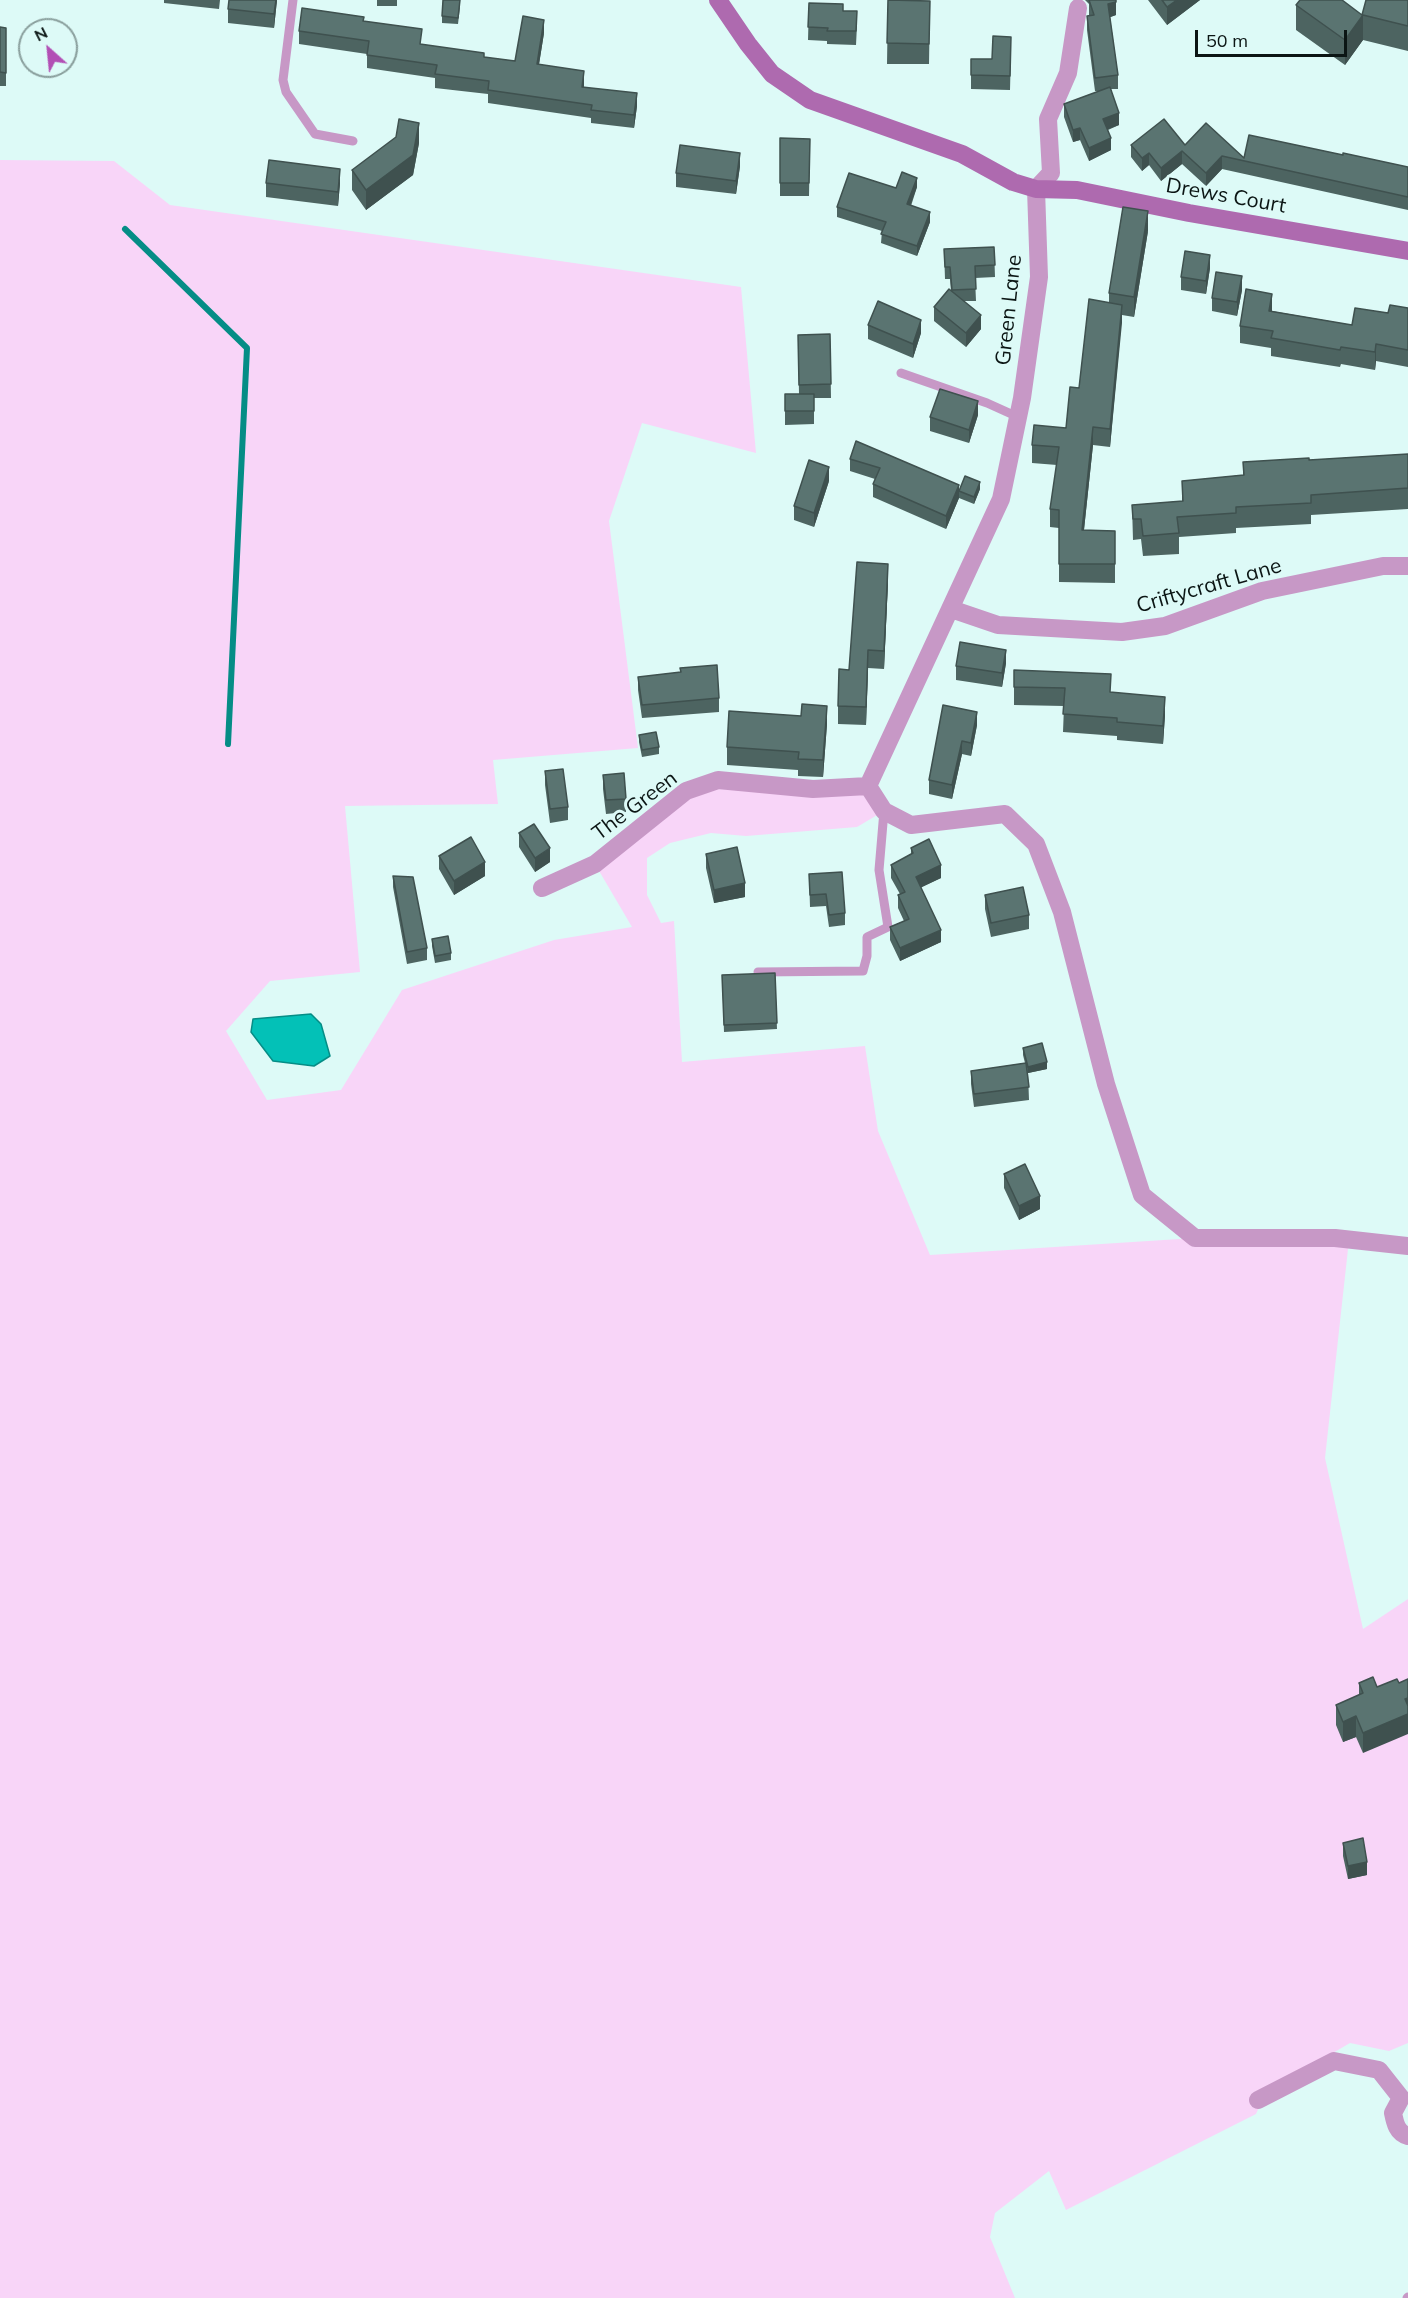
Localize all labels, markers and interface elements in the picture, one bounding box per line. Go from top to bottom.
north arrow [18,18,78,78]
scale bar [1198,18,1350,56]
text: N [31,22,51,45]
text: 50 m [1206,29,1248,52]
street label: Drews Court [1164,173,1288,219]
street label: Green Lane [991,253,1027,367]
street label: Criftycraft Lane [1134,553,1284,619]
street label: The Green [588,766,682,846]

